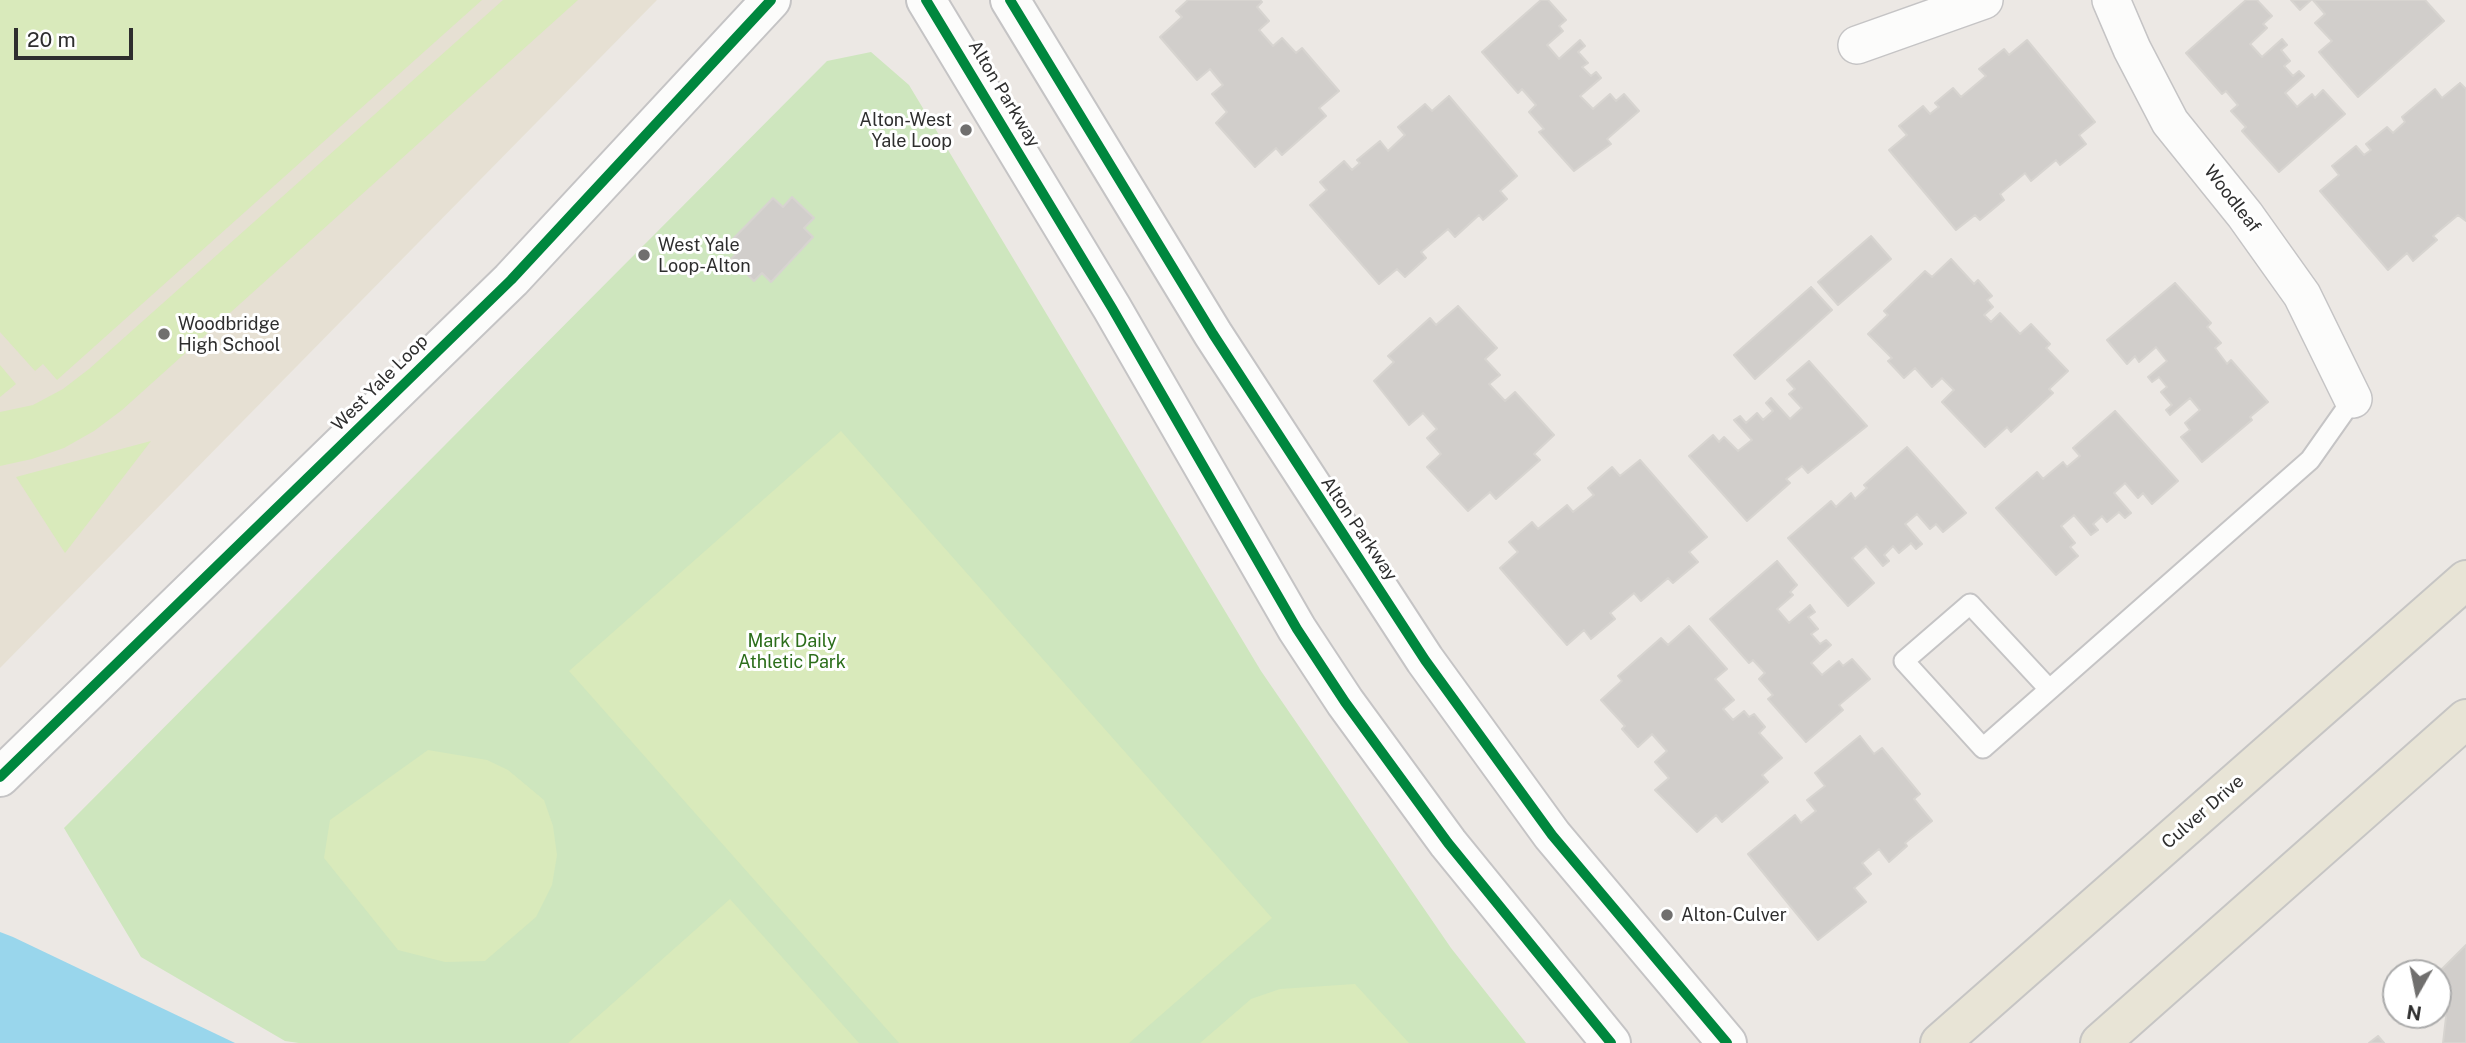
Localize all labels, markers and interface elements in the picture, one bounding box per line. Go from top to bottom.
scale bar [18,14,136,58]
text: 20 m [27,27,76,52]
street label: Alton Parkway [964,37,1044,151]
place label: Alton-West Yale Loop [859,109,952,152]
marker: Alton-West Yale Loop [958,122,974,138]
street label: Woodleaf [2199,161,2265,237]
place label: West Yale Loop-Alton [658,234,751,276]
marker: West Yale Loop-Alton [636,247,652,263]
place label: Woodbridge High School [178,313,280,356]
marker: Woodbridge High School [156,326,172,342]
street label: West Yale Loop [327,330,433,436]
street label: Alton Parkway [1316,473,1402,585]
park label: Mark Daily Athletic Park [738,630,846,672]
street label: Culver Drive [2158,771,2248,853]
place label: Alton-Culver [1681,904,1787,926]
marker: Alton-Culver [1659,907,1675,923]
north arrow [2382,959,2452,1029]
text: N [2405,1001,2423,1025]

